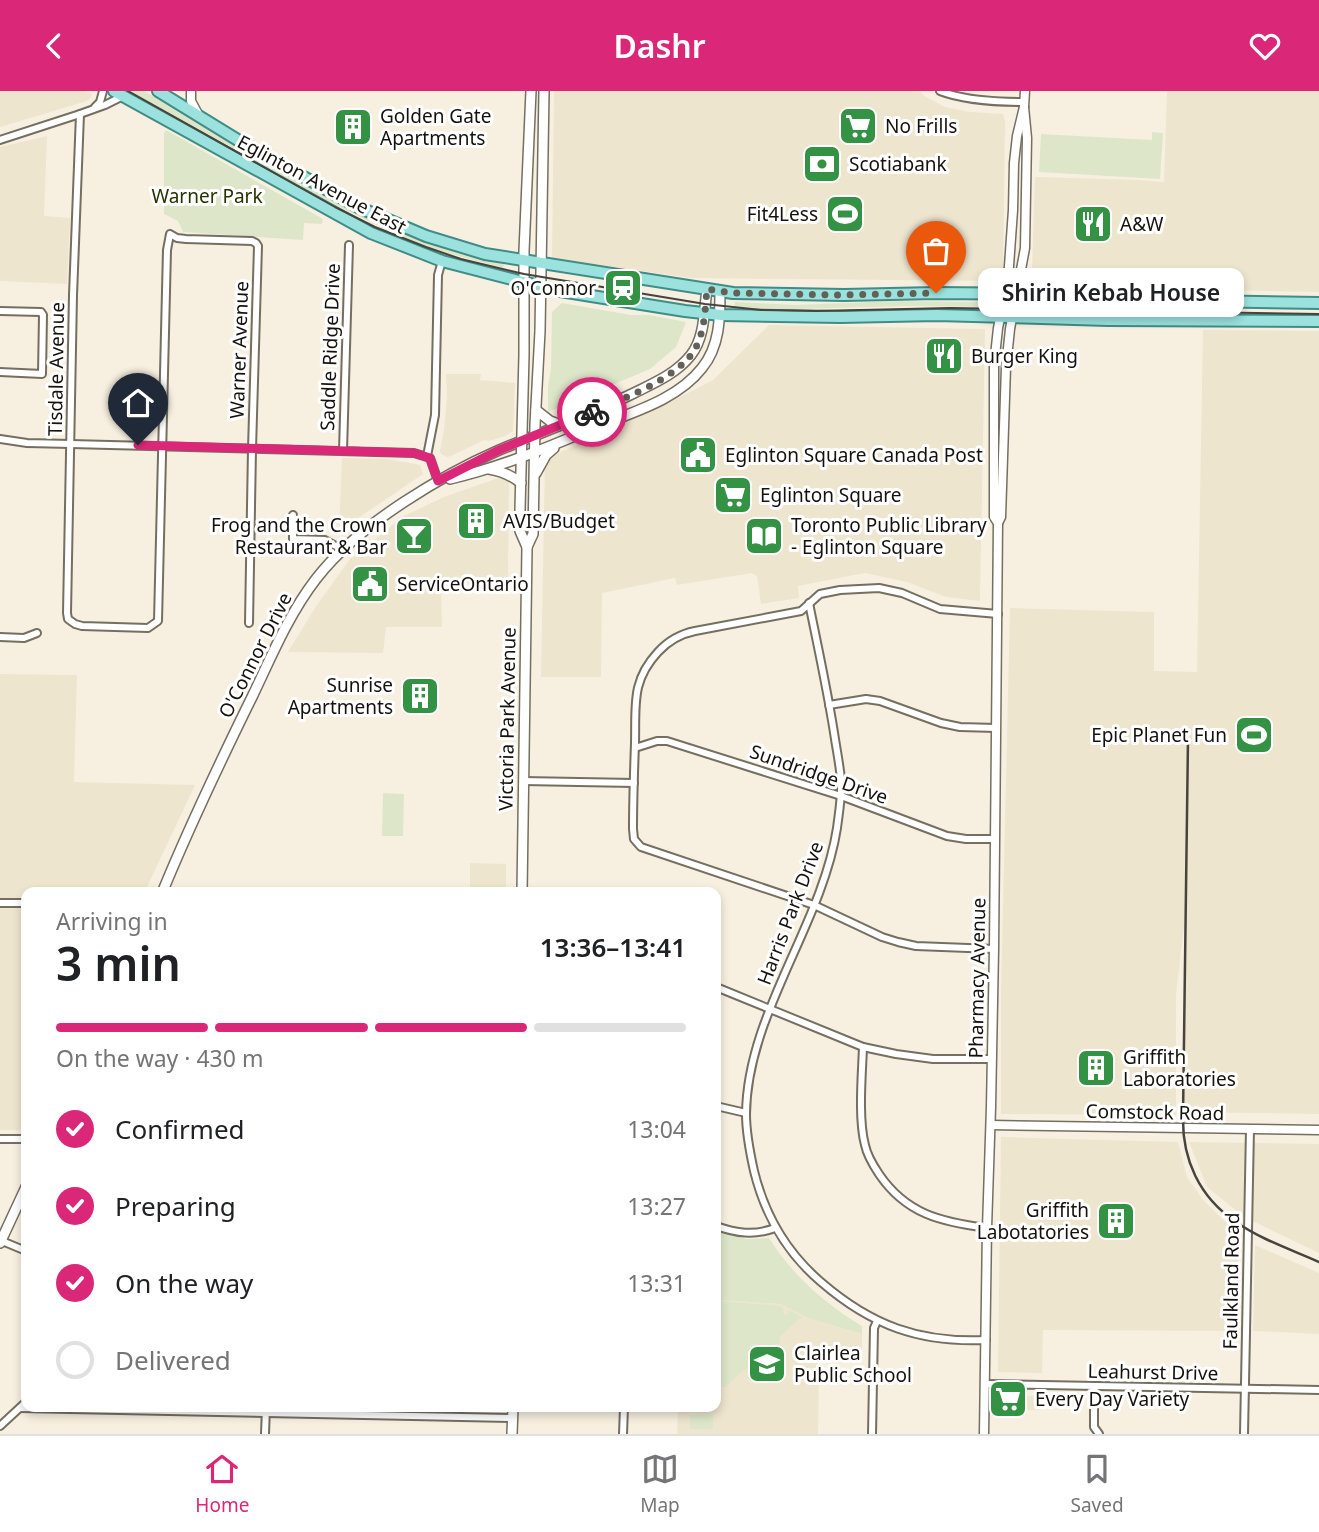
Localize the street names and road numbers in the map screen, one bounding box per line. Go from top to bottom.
street label: Eglinton Avenue East [233,128,411,240]
street label: Saddle Ridge Drive [314,263,346,431]
street label: Warner Avenue [224,281,254,419]
street label: Tisdale Avenue [42,302,70,436]
street label: O'Connor Drive [212,588,298,722]
street label: Victoria Park Avenue [492,627,522,811]
street label: Sundridge Drive [747,738,891,810]
street label: Harris Park Drive [751,838,829,988]
street label: Pharmacy Avenue [963,897,991,1059]
street label: Comstock Road [1085,1098,1225,1126]
street label: Faulkland Road [1217,1212,1245,1350]
street label: Leahurst Drive [1088,1358,1218,1386]

